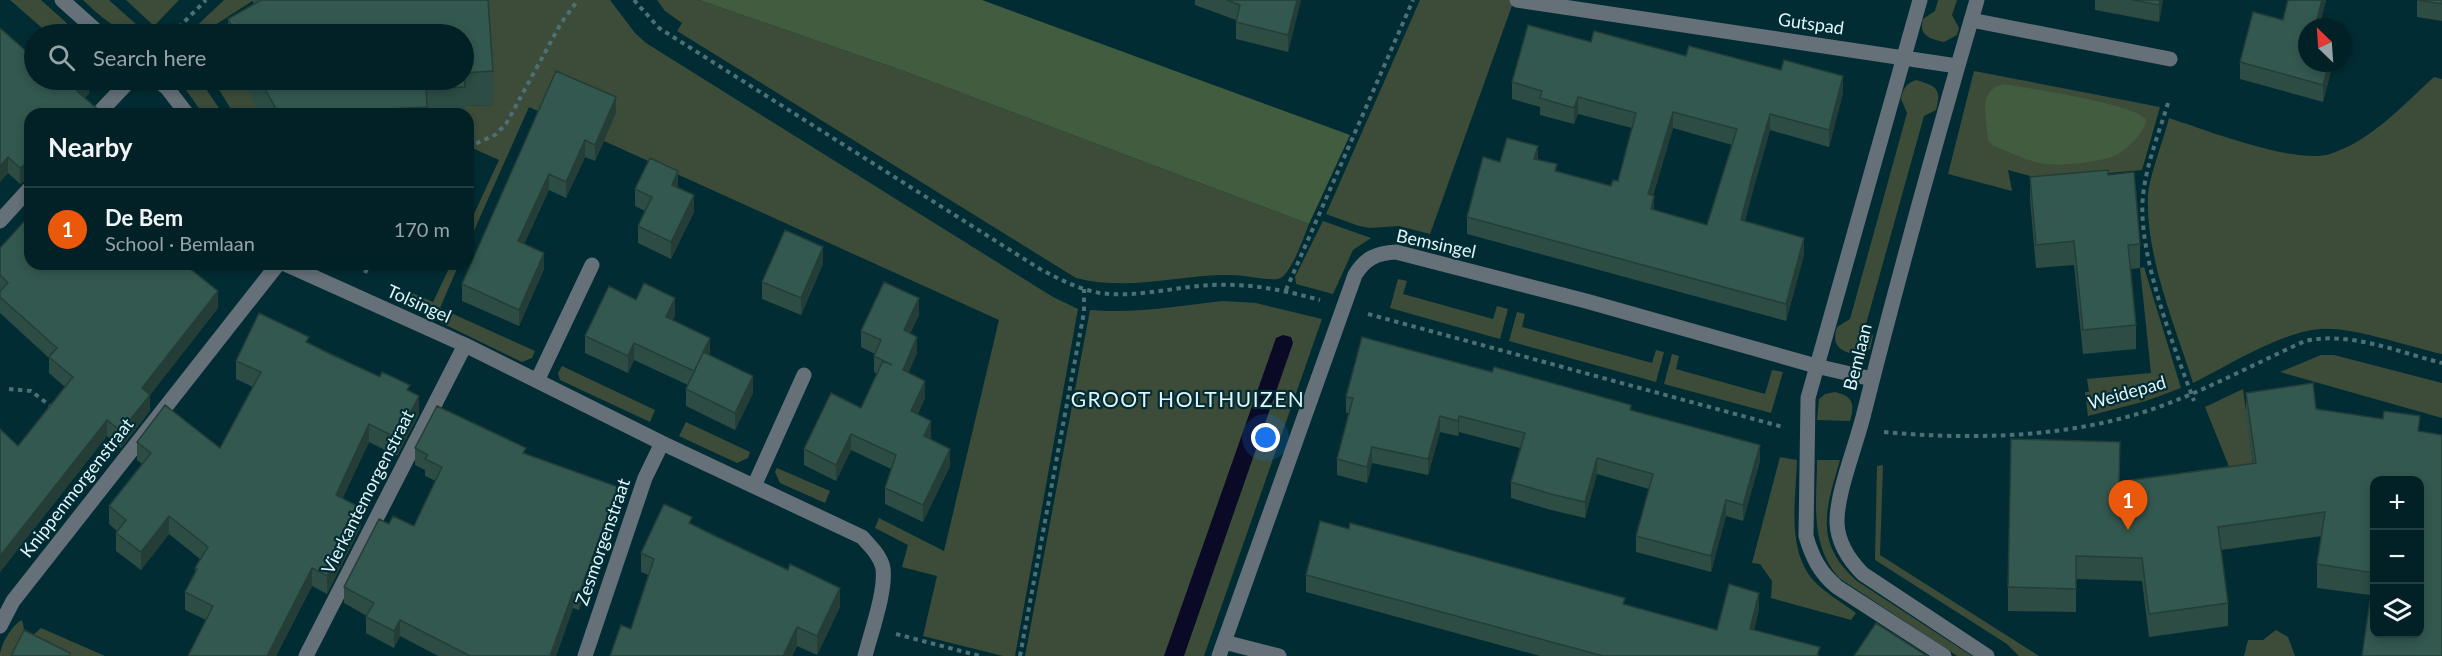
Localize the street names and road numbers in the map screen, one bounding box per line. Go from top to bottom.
street label: Gutspad [1777,7,1846,39]
street label: Bemsingel [1394,224,1478,262]
street label: Tolsingel [384,279,455,327]
street label: Bemlaan [1838,321,1876,392]
street label: Weidepad [2085,370,2168,414]
street label: Vierkantemorgenstraat [316,405,418,577]
street label: Knippenmorgenstraat [15,413,138,562]
street label: Zesmorgenstraat [570,475,634,608]

